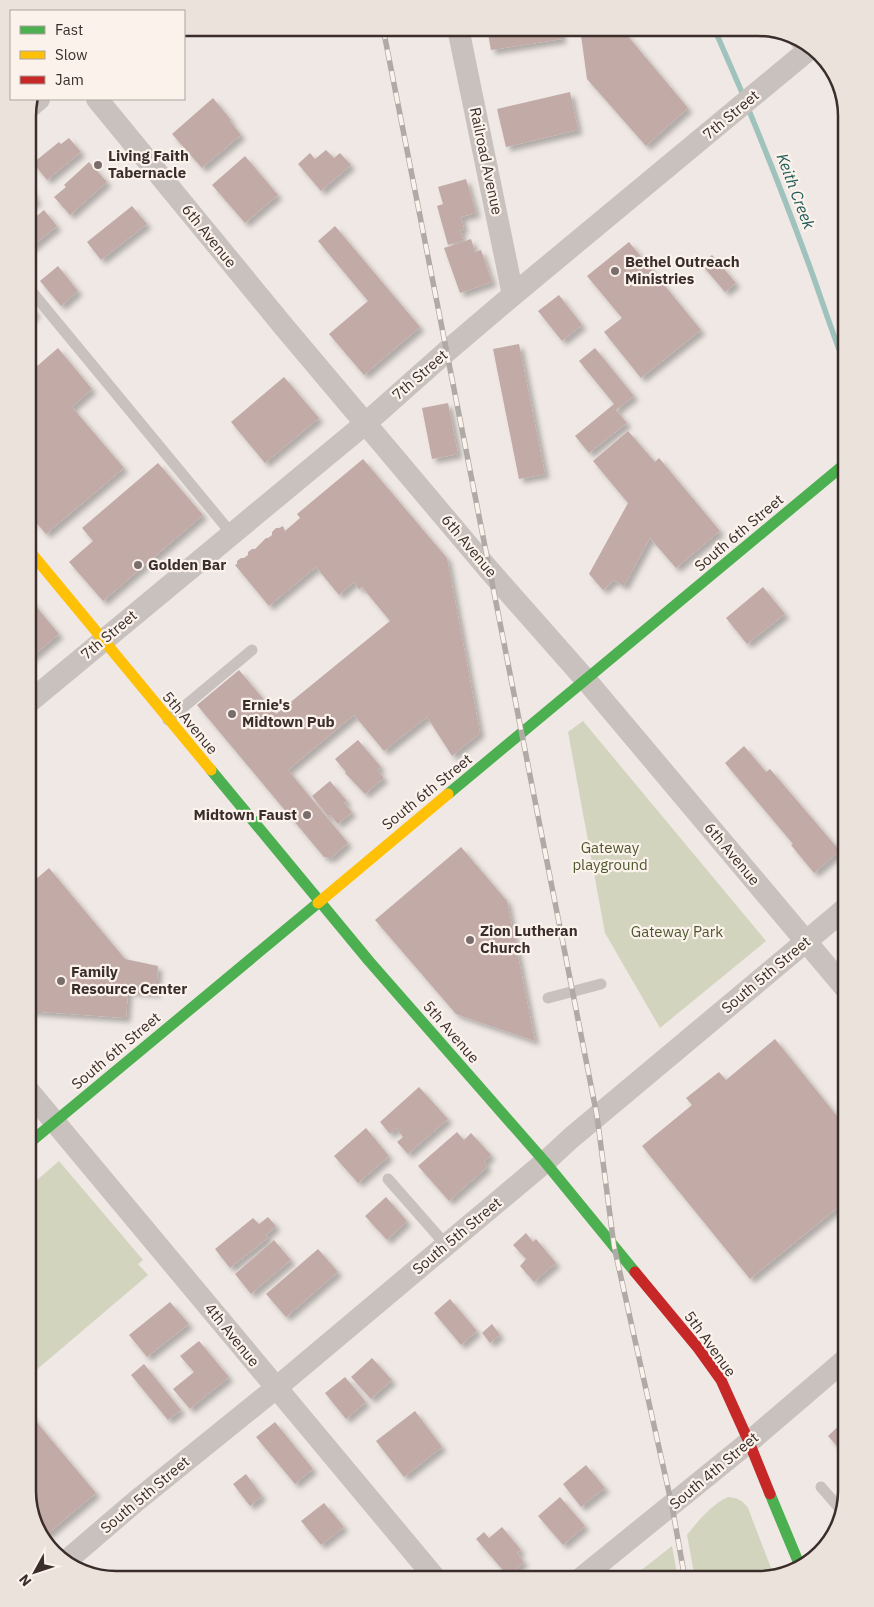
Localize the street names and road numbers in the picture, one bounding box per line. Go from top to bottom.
street label: 7th Street [699,86,763,144]
street label: Railroad Avenue [466,105,507,216]
street label: 6th Avenue [178,200,241,271]
street label: 7th Street [388,345,451,404]
street label: South 6th Street [690,490,787,575]
street label: 6th Avenue [438,510,501,581]
street label: 7th Street [77,606,141,664]
street label: 5th Avenue [159,687,222,758]
street label: South 6th Street [378,749,476,834]
street label: 6th Avenue [701,818,764,889]
street label: South 5th Street [717,932,814,1017]
street label: 5th Avenue [419,997,484,1067]
street label: South 6th Street [67,1008,164,1093]
street label: South 5th Street [408,1193,505,1278]
street label: 4th Avenue [201,1299,264,1370]
street label: 5th Avenue [680,1307,741,1380]
street label: South 4th Street [665,1428,762,1513]
street label: South 5th Street [96,1452,193,1537]

